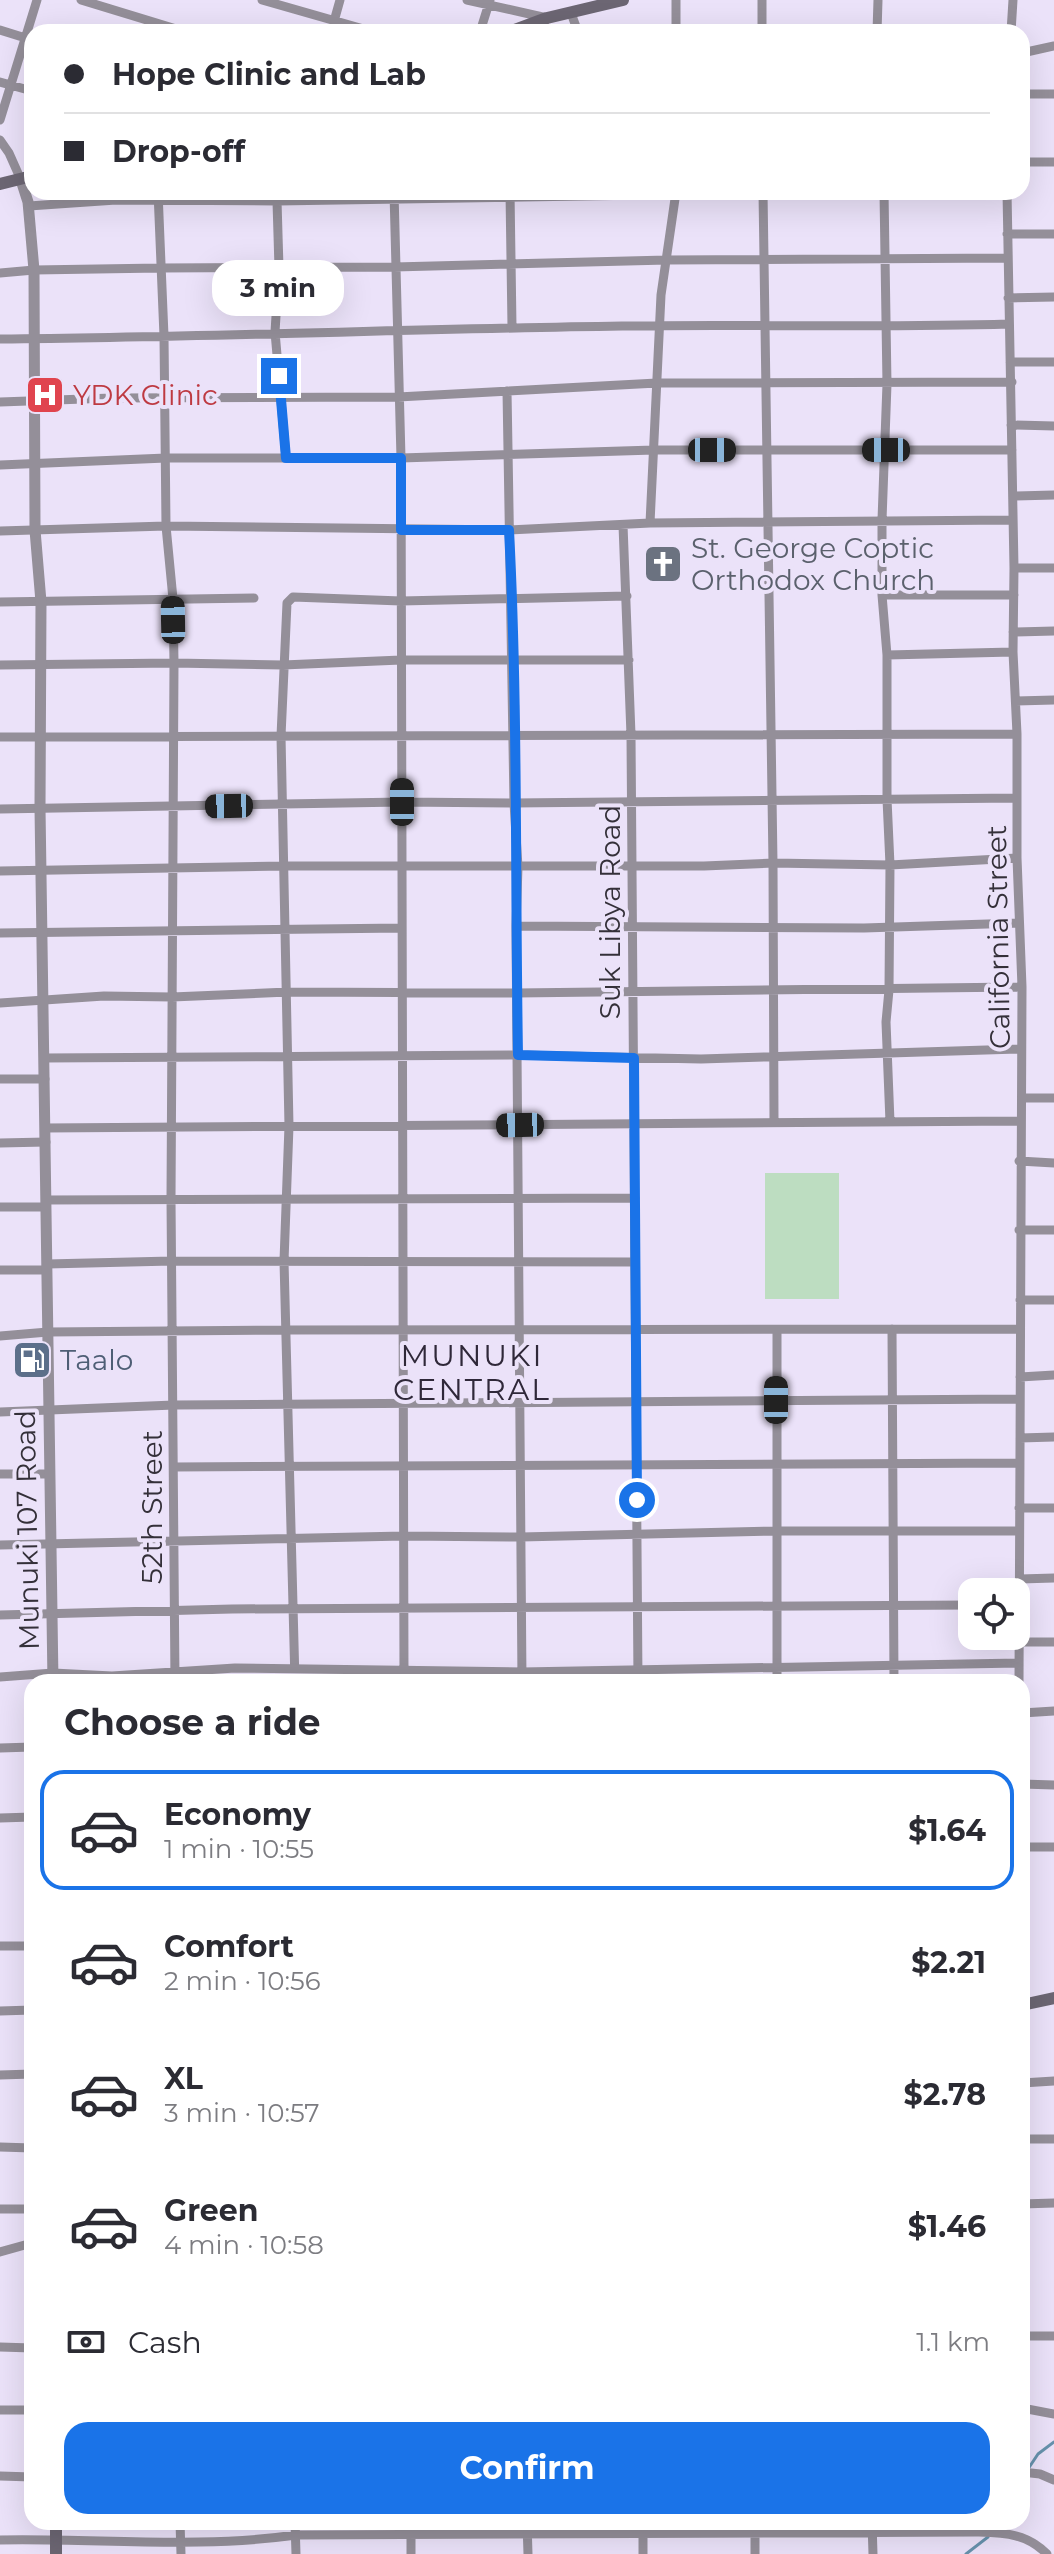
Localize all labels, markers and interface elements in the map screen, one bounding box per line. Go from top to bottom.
text: Hope Clinic and Lab [112,56,426,93]
text: Drop-off [112,133,245,170]
callout: 3 min [213,260,345,316]
text: 3 min [240,272,316,304]
route end [261,358,297,394]
hospital icon: YDK Clinic [24,374,66,416]
place label: YDK Clinic [73,378,218,412]
car [688,438,736,462]
car [862,438,910,462]
place label: St. George Coptic Orthodox Church [691,531,935,597]
church icon: St. George Coptic Orthodox Church [642,543,684,585]
car [161,596,185,644]
car [390,778,414,826]
car [205,794,253,818]
street label: Suk Libya Road [593,805,627,1019]
street label: California Street [979,825,1017,1049]
car [496,1113,544,1137]
district label: MUNUKI CENTRAL [393,1337,551,1408]
fuel station icon: Taalo [11,1339,53,1381]
place label: Taalo [60,1343,133,1377]
car [764,1376,788,1424]
street label: Munuki 107 Road [8,1410,46,1650]
street label: 52th Street [135,1430,169,1584]
route start [619,1482,655,1518]
map controls [958,1578,1030,1650]
button: locate [958,1578,1030,1650]
text: Choose a ride [64,1700,321,1744]
icon: car [68,1794,140,1866]
text: Economy [164,1796,311,1833]
text: $1.64 [908,1812,986,1849]
text: 1 min · 10:55 [164,1833,314,1865]
icon: car [68,1926,140,1998]
text: Comfort [164,1928,294,1965]
text: $2.21 [911,1944,986,1981]
text: 2 min · 10:56 [164,1965,321,1997]
icon: car [68,2058,140,2130]
text: XL [164,2060,203,2097]
text: $2.78 [904,2076,986,2113]
text: 3 min · 10:57 [164,2097,320,2129]
icon: car [68,2190,140,2262]
text: Green [164,2192,258,2229]
text: $1.46 [908,2208,986,2245]
text: 4 min · 10:58 [164,2229,324,2261]
icon: cash [64,2320,108,2364]
text: Cash [128,2324,202,2361]
text: 1.1 km [916,2326,990,2358]
button: Confirm [64,2422,990,2514]

